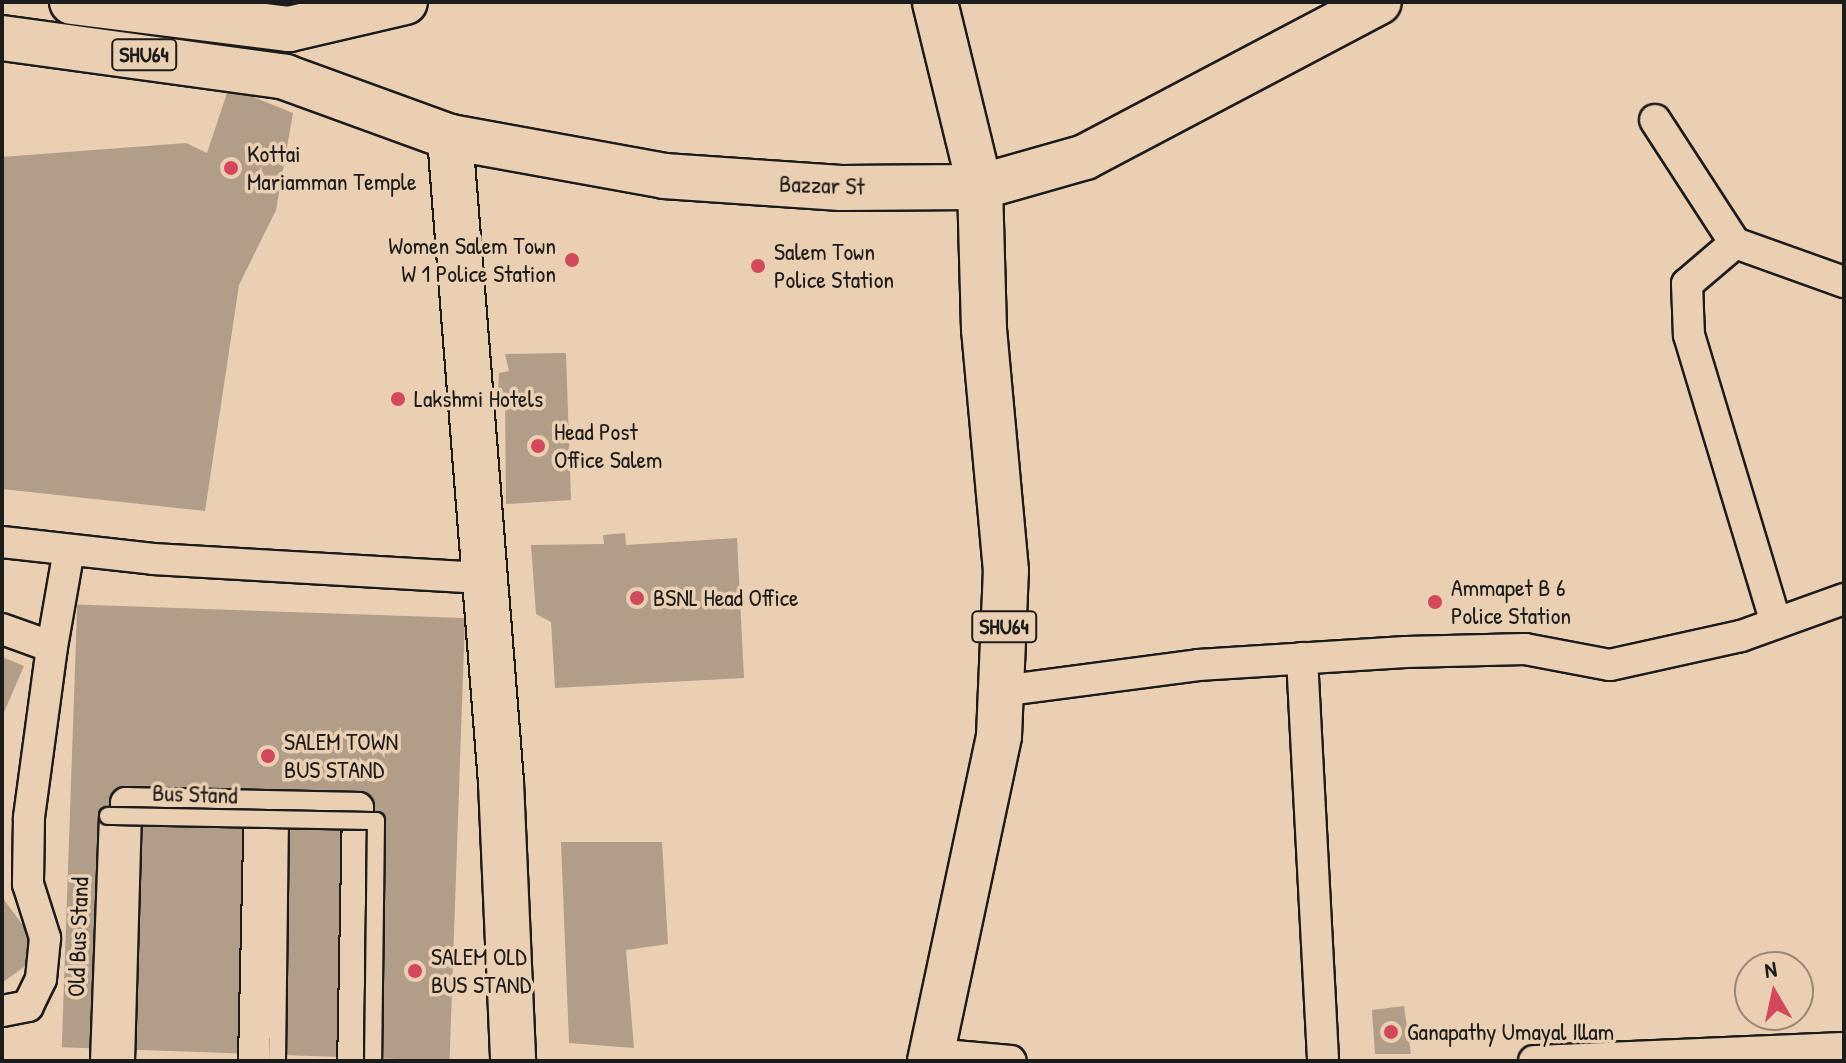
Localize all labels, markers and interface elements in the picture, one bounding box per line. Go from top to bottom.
road number: SHU64 [110,37,178,73]
place label: Kottai Mariamman Temple [247,140,416,196]
marker: Kottai Mariamman Temple [222,159,240,177]
street label: Bazzar St [779,169,865,201]
place label: Women Salem Town W 1 Police Station [388,232,556,288]
place label: Salem Town Police Station [774,238,894,294]
marker: Women Salem Town W 1 Police Station [563,251,581,269]
marker: Salem Town Police Station [749,257,767,275]
place label: Lakshmi Hotels [414,385,543,413]
marker: Lakshmi Hotels [389,390,407,408]
place label: Head Post Office Salem [554,418,662,474]
marker: Head Post Office Salem [529,437,547,455]
place label: Ammapet B 6 Police Station [1451,574,1571,630]
place label: BSNL Head Office [653,584,799,612]
marker: BSNL Head Office [628,589,646,607]
marker: Ammapet B 6 Police Station [1426,593,1444,611]
road number: SHU64 [970,609,1038,645]
place label: SALEM TOWN BUS STAND [284,728,398,784]
marker: SALEM TOWN BUS STAND [259,747,277,765]
street label: Bus Stand [152,778,238,810]
street label: Old Bus Stand [62,877,94,997]
place label: SALEM OLD BUS STAND [431,943,531,999]
north arrow [1734,951,1814,1031]
text: N [1762,954,1779,985]
marker: SALEM OLD BUS STAND [406,962,424,980]
place label: Ganapathy Umayal Illam [1407,1018,1614,1046]
marker: Ganapathy Umayal Illam [1382,1023,1400,1041]

